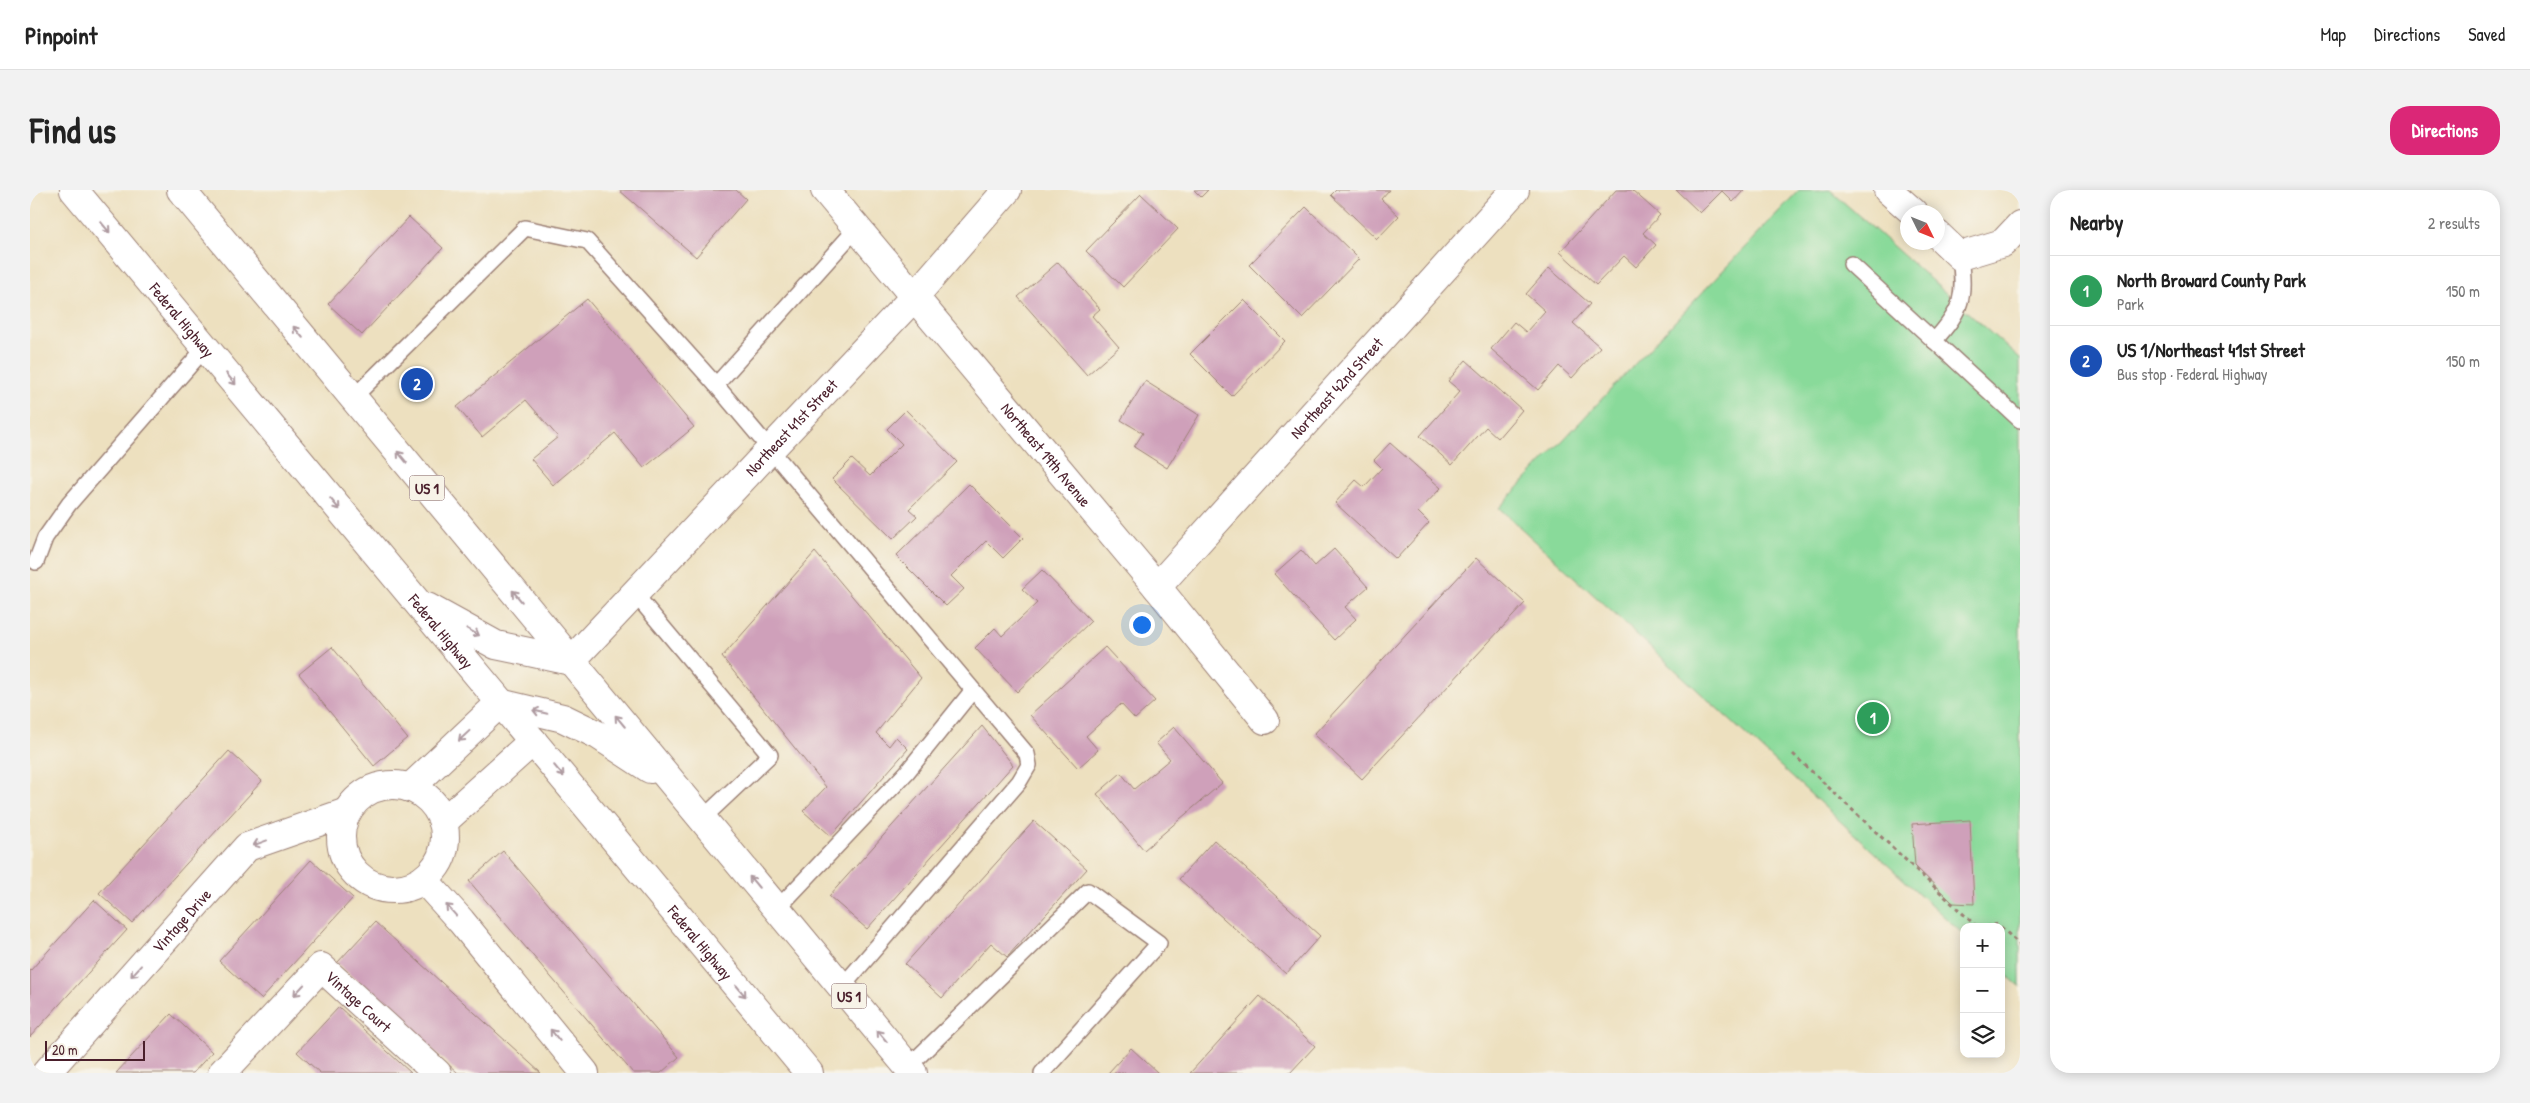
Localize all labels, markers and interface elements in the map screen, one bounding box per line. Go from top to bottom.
text: Pinpoint [25,19,97,51]
text: Map [2321,22,2346,47]
text: Directions [2374,22,2440,47]
text: Saved [2468,22,2505,47]
button: Directions [2390,106,2500,155]
text: Find us [30,107,116,154]
north arrow [1900,205,1945,250]
text: Nearby [2070,208,2123,237]
text: 2 results [2428,212,2480,234]
one-way arrow [99,221,110,234]
text: North Broward County Park [2117,267,2306,293]
street label: Federal Highway [144,277,220,362]
text: 1 [2083,280,2089,302]
text: 150 m [2446,280,2480,302]
text: Park [2117,293,2144,315]
one-way arrow [292,326,303,339]
street label: Northeast 42nd Street [1285,332,1388,443]
text: US 1/Northeast 41st Street [2117,337,2305,363]
text: 2 [2082,350,2090,372]
text: 150 m [2446,350,2480,372]
text: Bus stop · Federal Highway [2117,363,2268,385]
pin: 2 [401,365,433,403]
one-way arrow [226,373,237,386]
street label: Northeast 41st Street [740,374,843,481]
street label: Northeast 19th Avenue [996,398,1097,512]
one-way arrow [396,451,407,464]
road number: US 1 [410,476,444,500]
one-way arrow [329,498,341,511]
street label: Federal Highway [403,588,479,673]
one-way arrow [511,589,522,602]
your location [1129,612,1155,638]
one-way arrow [465,628,479,638]
pin: 1 [1857,699,1889,737]
one-way arrow [532,707,548,716]
one-way arrow [615,714,626,727]
one-way arrow [457,730,470,742]
one-way arrow [553,765,564,778]
one-way arrow [252,838,268,848]
one-way arrow [749,876,760,889]
street label: Vintage Drive [147,883,216,957]
street label: Federal Highway [662,900,738,985]
one-way arrow [445,904,457,917]
map controls [1960,923,2005,1058]
button: + [1960,923,2005,968]
one-way arrow [131,965,142,978]
street label: Vintage Court [321,966,397,1038]
button: − [1960,968,2005,1013]
one-way arrow [293,984,305,997]
one-way arrow [735,984,746,997]
road number: US 1 [832,984,866,1008]
button: layers [1960,1013,2005,1058]
one-way arrow [549,1029,560,1042]
one-way arrow [876,1029,888,1042]
scale bar [45,1038,145,1061]
text: 20 m [52,1040,78,1059]

